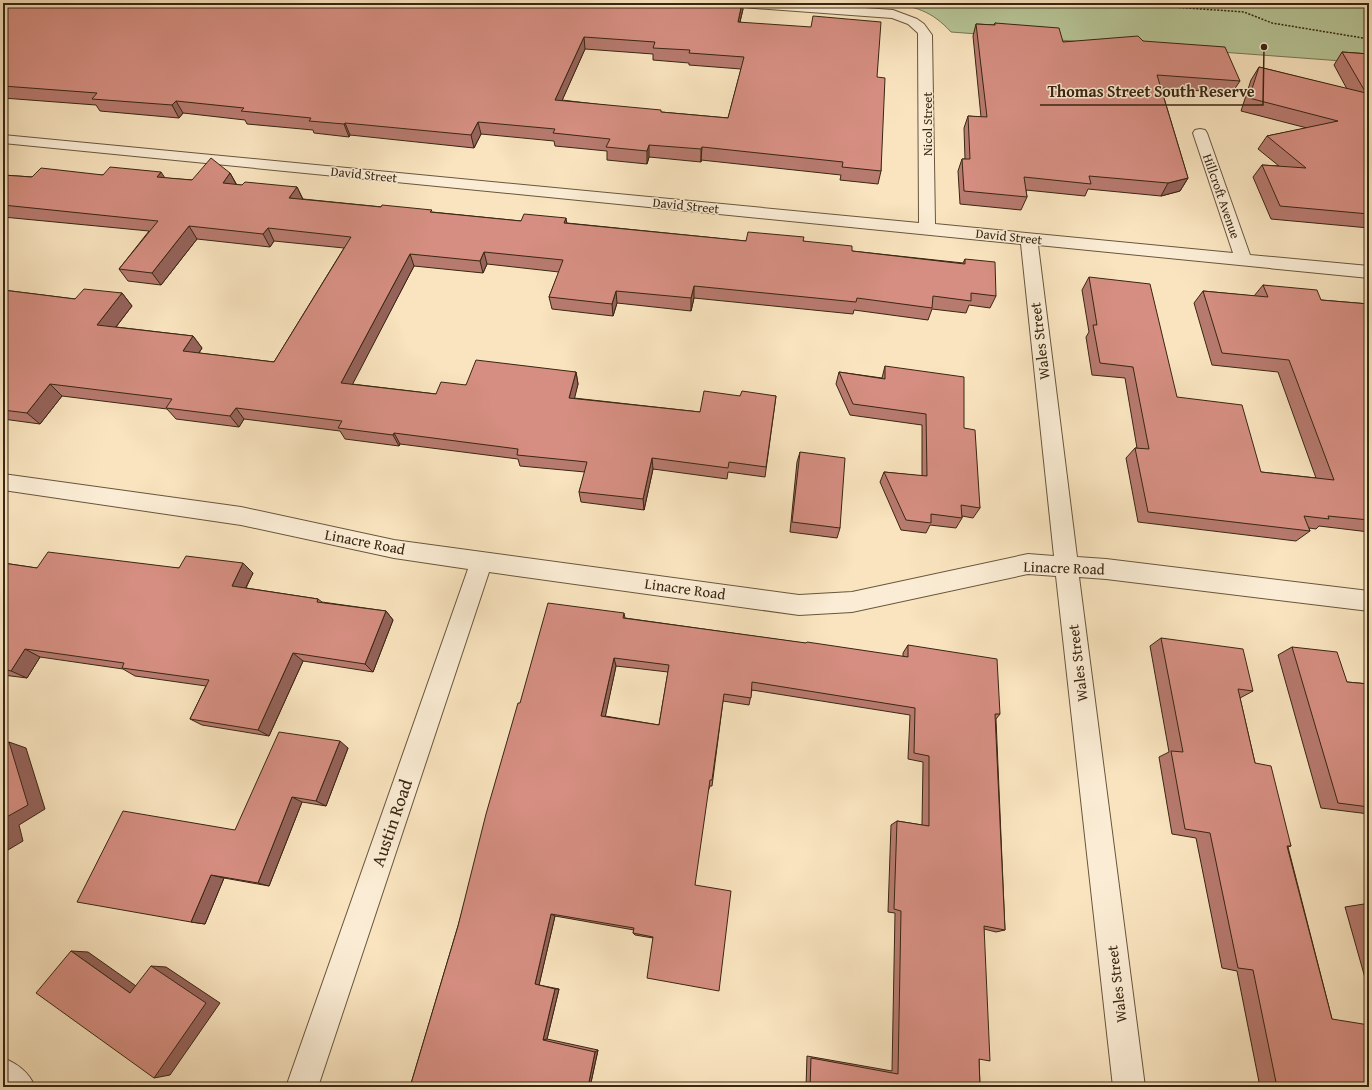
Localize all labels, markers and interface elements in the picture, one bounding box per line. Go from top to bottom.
callout: Thomas Street South Reserve [1040,77,1263,105]
text: Thomas Street South Reserve [1047,79,1255,103]
street label: Nicol Street [918,92,937,156]
street label: Hillcroft Avenue [1198,151,1245,241]
street label: David Street [330,162,398,187]
street label: David Street [652,193,720,218]
street label: David Street [975,224,1043,249]
street label: Wales Street [1024,301,1055,381]
street label: Linacre Road [323,523,407,560]
street label: Linacre Road [1023,556,1105,579]
street label: Linacre Road [643,572,727,605]
street label: Wales Street [1062,623,1093,703]
street label: Austin Road [364,775,419,870]
street label: Wales Street [1101,944,1132,1024]

